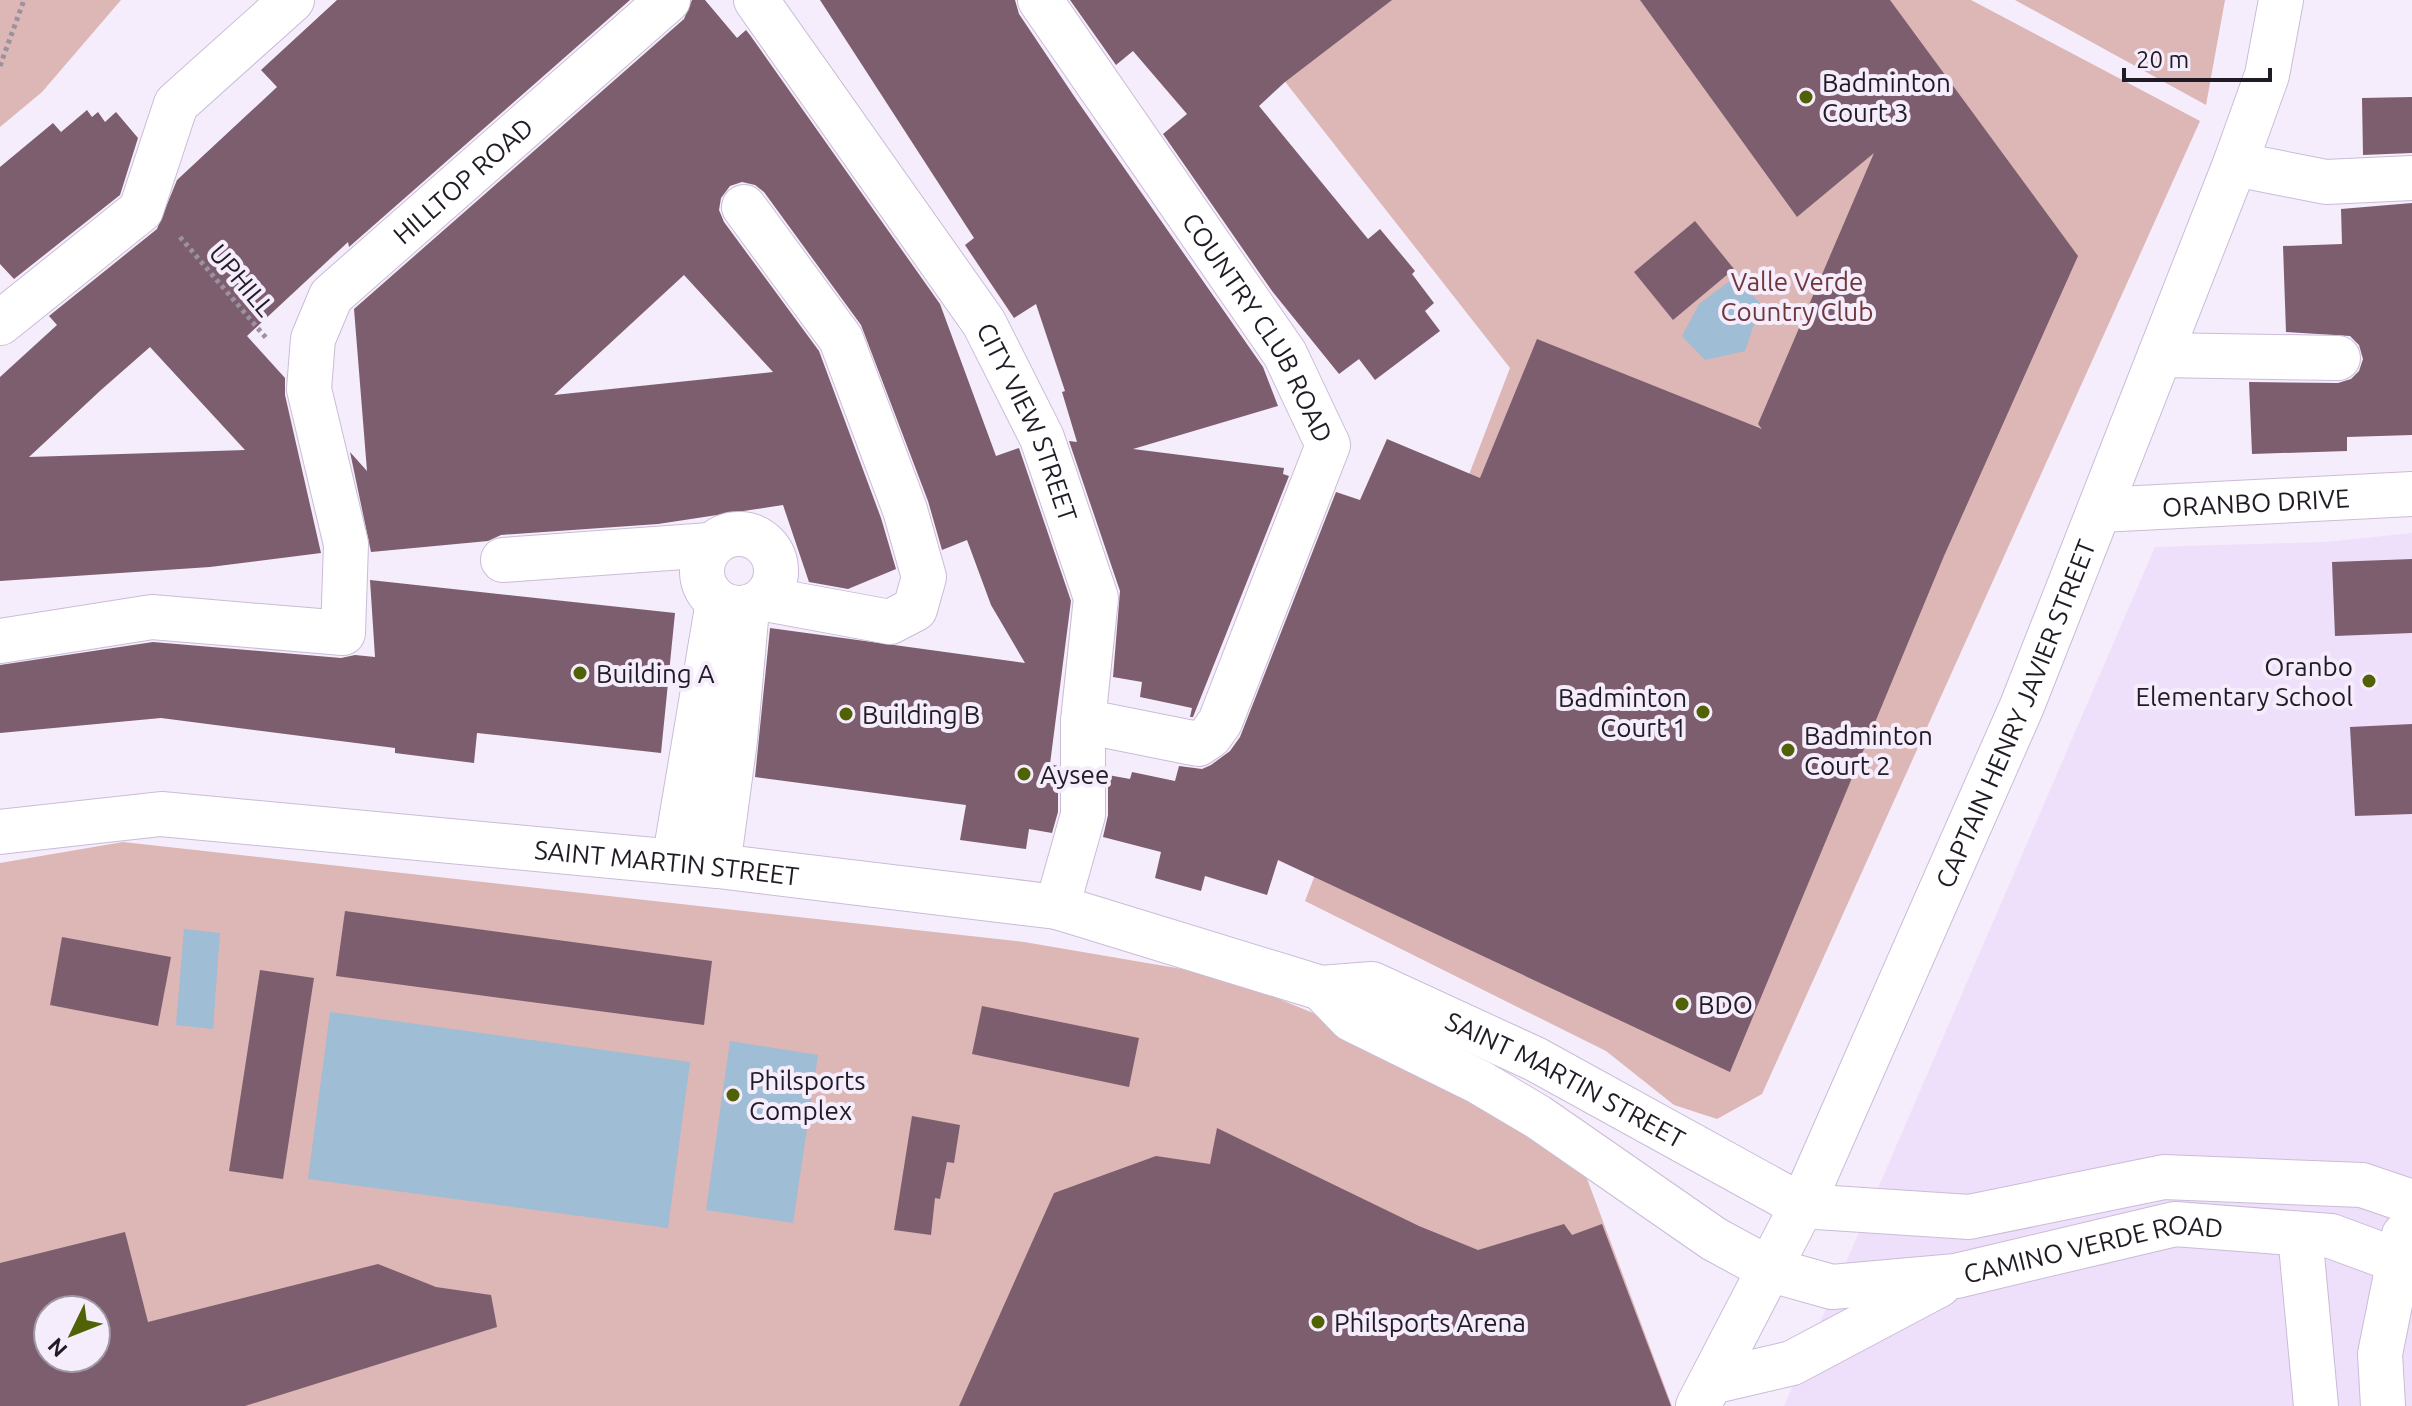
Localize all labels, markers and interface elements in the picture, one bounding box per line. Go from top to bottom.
scale bar [2124,32,2270,82]
text: 20 m [2136,46,2189,73]
place label: Badminton Court 3 [1822,68,1951,127]
marker: Badminton Court 3 [1797,88,1815,106]
street label: HILLTOP ROAD [387,111,538,249]
street label: COUNTRY CLUB ROAD [1177,207,1339,447]
street label: UPHILL [204,238,280,322]
park label: Valle Verde Country Club [1721,267,1873,326]
street label: CITY VIEW STREET [972,318,1084,525]
street label: ORANBO DRIVE [2161,483,2350,521]
street label: CAPTAIN HENRY JAVIER STREET [1929,535,2100,892]
place label: Oranbo Elementary School [2135,652,2353,711]
place label: Building A [596,659,715,688]
marker: Building A [571,664,589,682]
marker: Oranbo Elementary School [2360,672,2378,690]
place label: Badminton Court 1 [1558,683,1687,742]
place label: Building B [862,700,980,729]
marker: Badminton Court 1 [1694,703,1712,721]
marker: Building B [837,705,855,723]
place label: Badminton Court 2 [1804,721,1933,780]
marker: Badminton Court 2 [1779,741,1797,759]
place label: Aysee [1040,760,1109,789]
marker: Aysee [1015,765,1033,783]
street label: SAINT MARTIN STREET [533,834,800,890]
place label: BDO [1698,990,1753,1019]
marker: BDO [1673,995,1691,1013]
street label: SAINT MARTIN STREET [1441,1006,1690,1153]
place label: Philsports Complex [749,1066,866,1125]
marker: Philsports Complex [724,1086,742,1104]
street label: CAMINO VERDE ROAD [1961,1209,2224,1288]
north arrow [32,1294,112,1374]
place label: Philsports Arena [1334,1308,1526,1337]
marker: Philsports Arena [1309,1313,1327,1331]
text: N [42,1333,72,1363]

